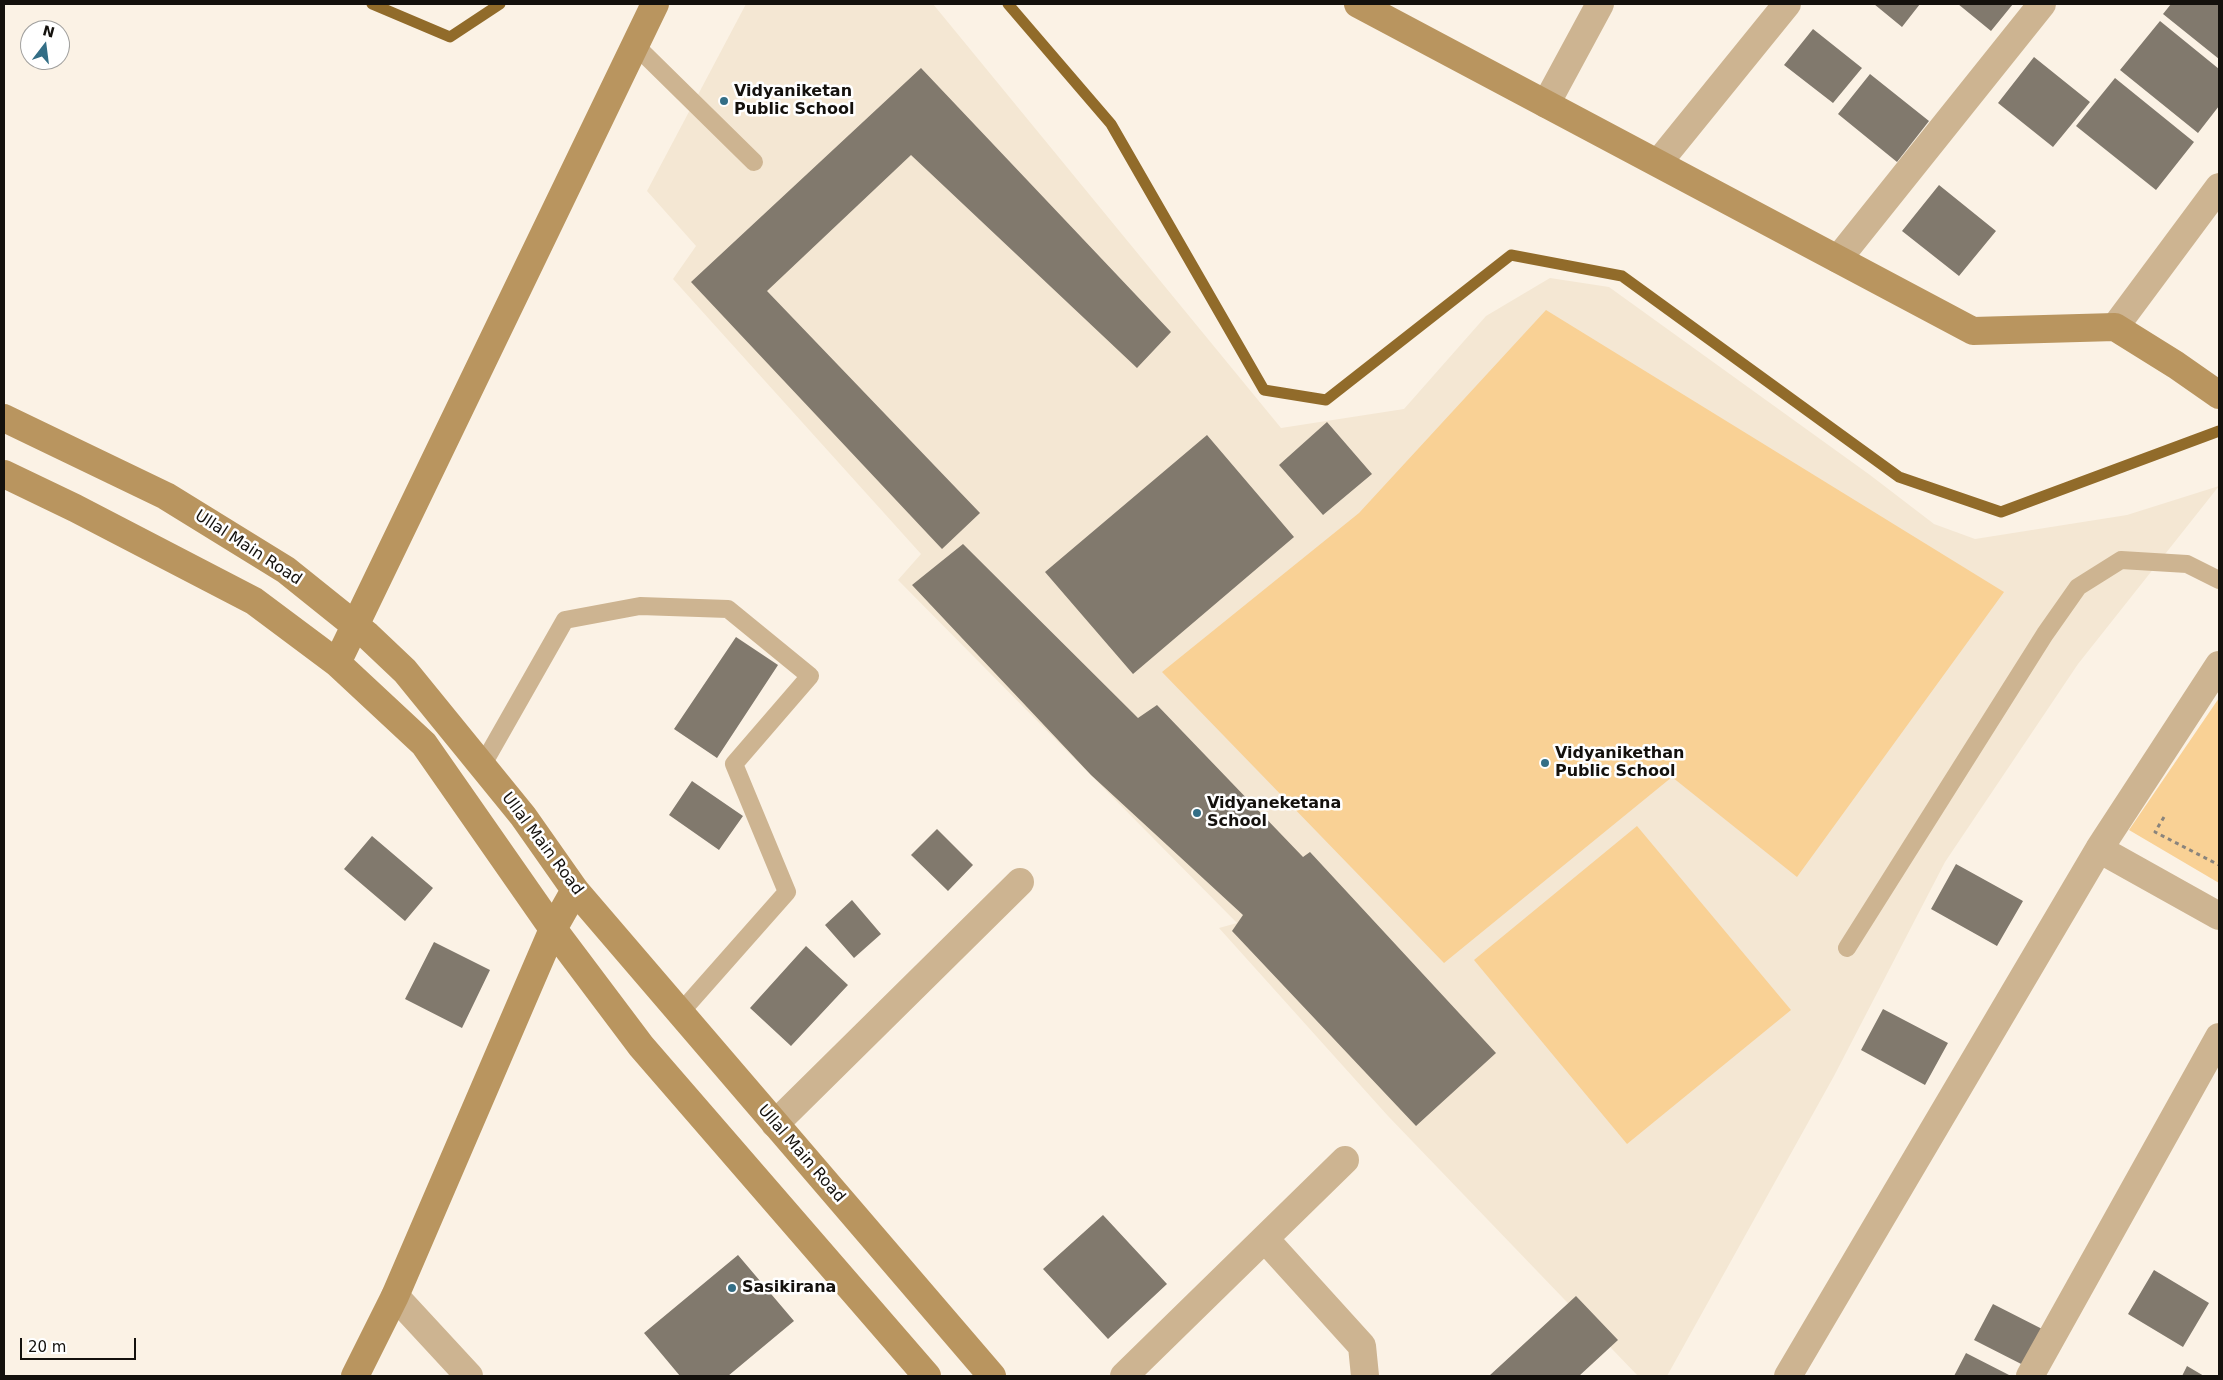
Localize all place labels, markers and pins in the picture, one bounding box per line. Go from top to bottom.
place label: Vidyaniketan Public School [734,82,854,120]
marker: Vidyaniketan Public School [718,95,730,107]
place label: Vidyanikethan Public School [1555,744,1684,782]
marker: Vidyanikethan Public School [1539,757,1551,769]
place label: Vidyaneketana School [1207,794,1341,832]
marker: Vidyaneketana School [1191,807,1203,819]
place label: Sasikirana [742,1278,836,1298]
marker: Sasikirana [726,1282,738,1294]

